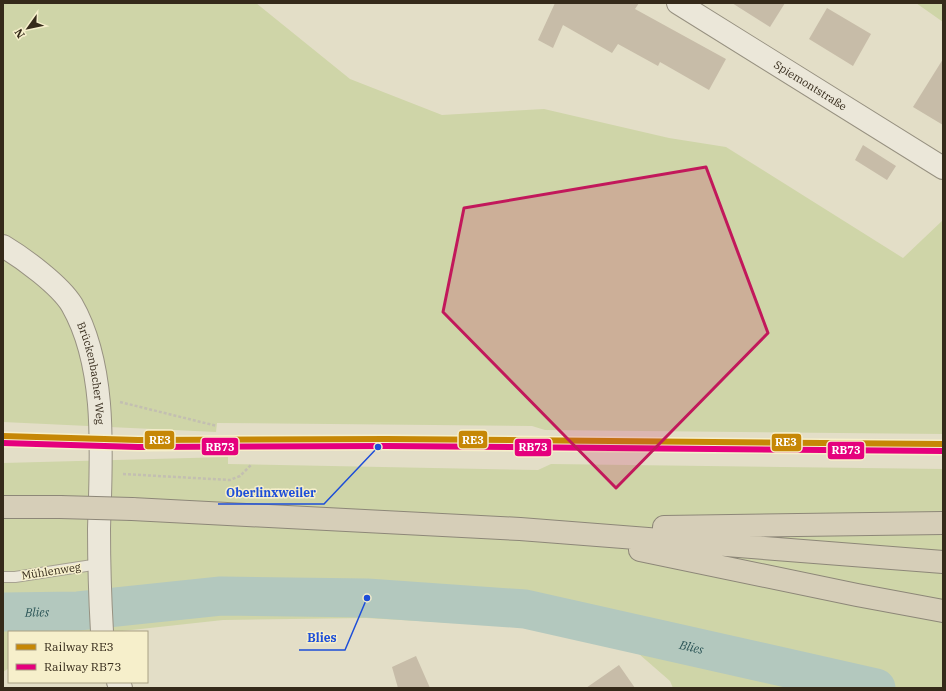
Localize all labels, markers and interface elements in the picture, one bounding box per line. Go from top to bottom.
north arrow [8,8,48,48]
text: N [11,26,28,41]
street label: Spiemontstraße [771,58,850,113]
street label: Brückenbacher Weg [74,320,107,425]
line badge: RE3 [144,430,175,450]
line badge: RE3 [458,430,488,449]
text: RE3 [149,433,171,447]
text: RE3 [462,433,484,447]
line badge: RE3 [771,433,802,452]
text: RE3 [775,435,797,449]
line badge: RB73 [201,437,239,456]
line badge: RB73 [514,438,552,457]
text: RB73 [205,440,235,454]
text: RB73 [518,440,548,454]
line badge: RB73 [827,441,865,460]
text: RB73 [831,443,861,457]
callout: Oberlinxweiler [218,480,324,504]
text: Oberlinxweiler [226,485,316,500]
street label: Mühlenweg [20,559,82,583]
water label: Blies [24,604,50,619]
callout: Blies [299,626,345,650]
text: Blies [307,630,337,645]
legend [8,631,148,683]
water label: Blies [677,636,706,657]
text: Railway RE3 [44,639,114,654]
text: Railway RB73 [44,659,121,674]

